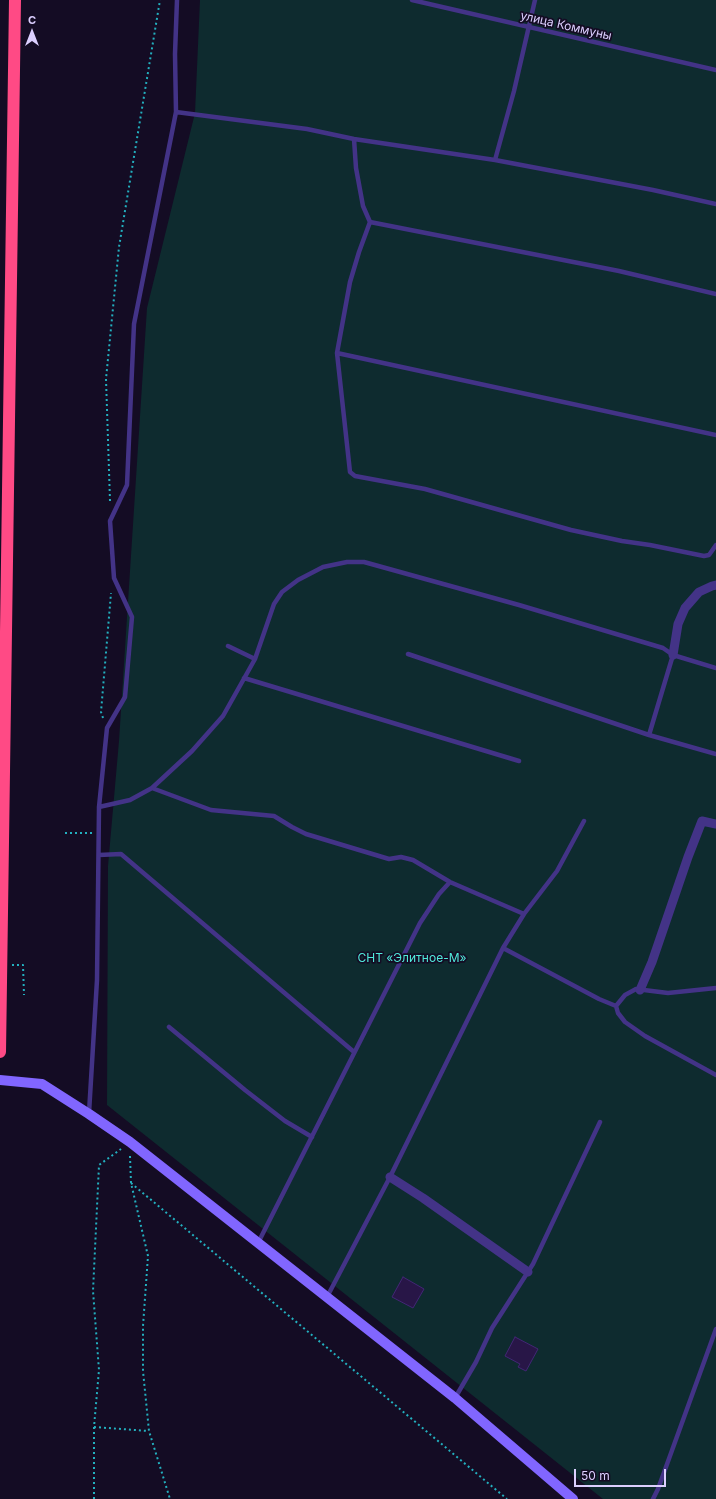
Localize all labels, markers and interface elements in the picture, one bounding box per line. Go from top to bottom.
street label: улица Коммуны [519,8,613,44]
north arrow [12,12,52,52]
text: С [28,13,36,27]
park label: СНТ «Элитное-М» [358,951,466,965]
scale bar [576,1461,668,1487]
text: 50 m [581,1468,610,1483]

